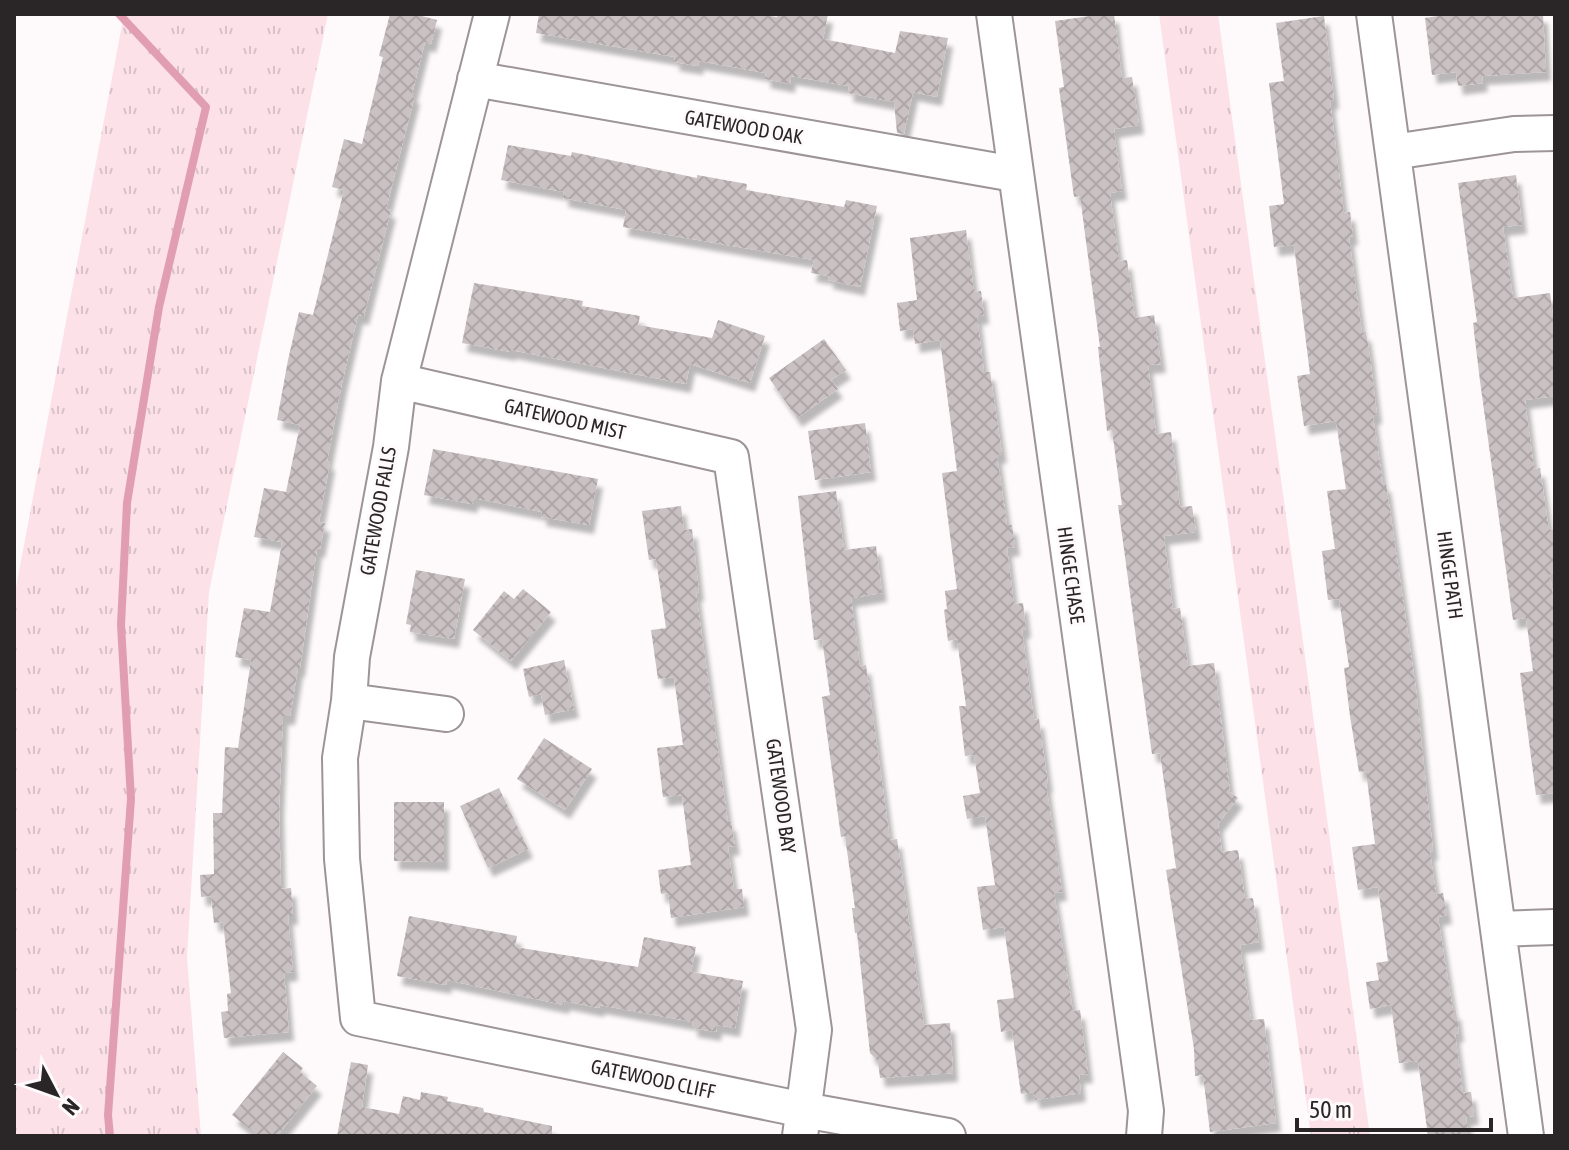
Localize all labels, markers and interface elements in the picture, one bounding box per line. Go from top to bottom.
street label: GATEWOOD OAK [683,105,805,148]
street label: GATEWOOD MIST [502,393,628,444]
street label: GATEWOOD FALLS [355,445,400,577]
street label: HINGE CHASE [1053,525,1090,625]
street label: HINGE PATH [1433,529,1468,620]
street label: GATEWOOD BAY [762,737,801,855]
north arrow [16,1054,96,1134]
street label: GATEWOOD CLIFF [589,1054,717,1103]
scale bar [1297,1082,1491,1132]
text: N [57,1094,85,1121]
text: 50 m [1309,1096,1352,1123]

